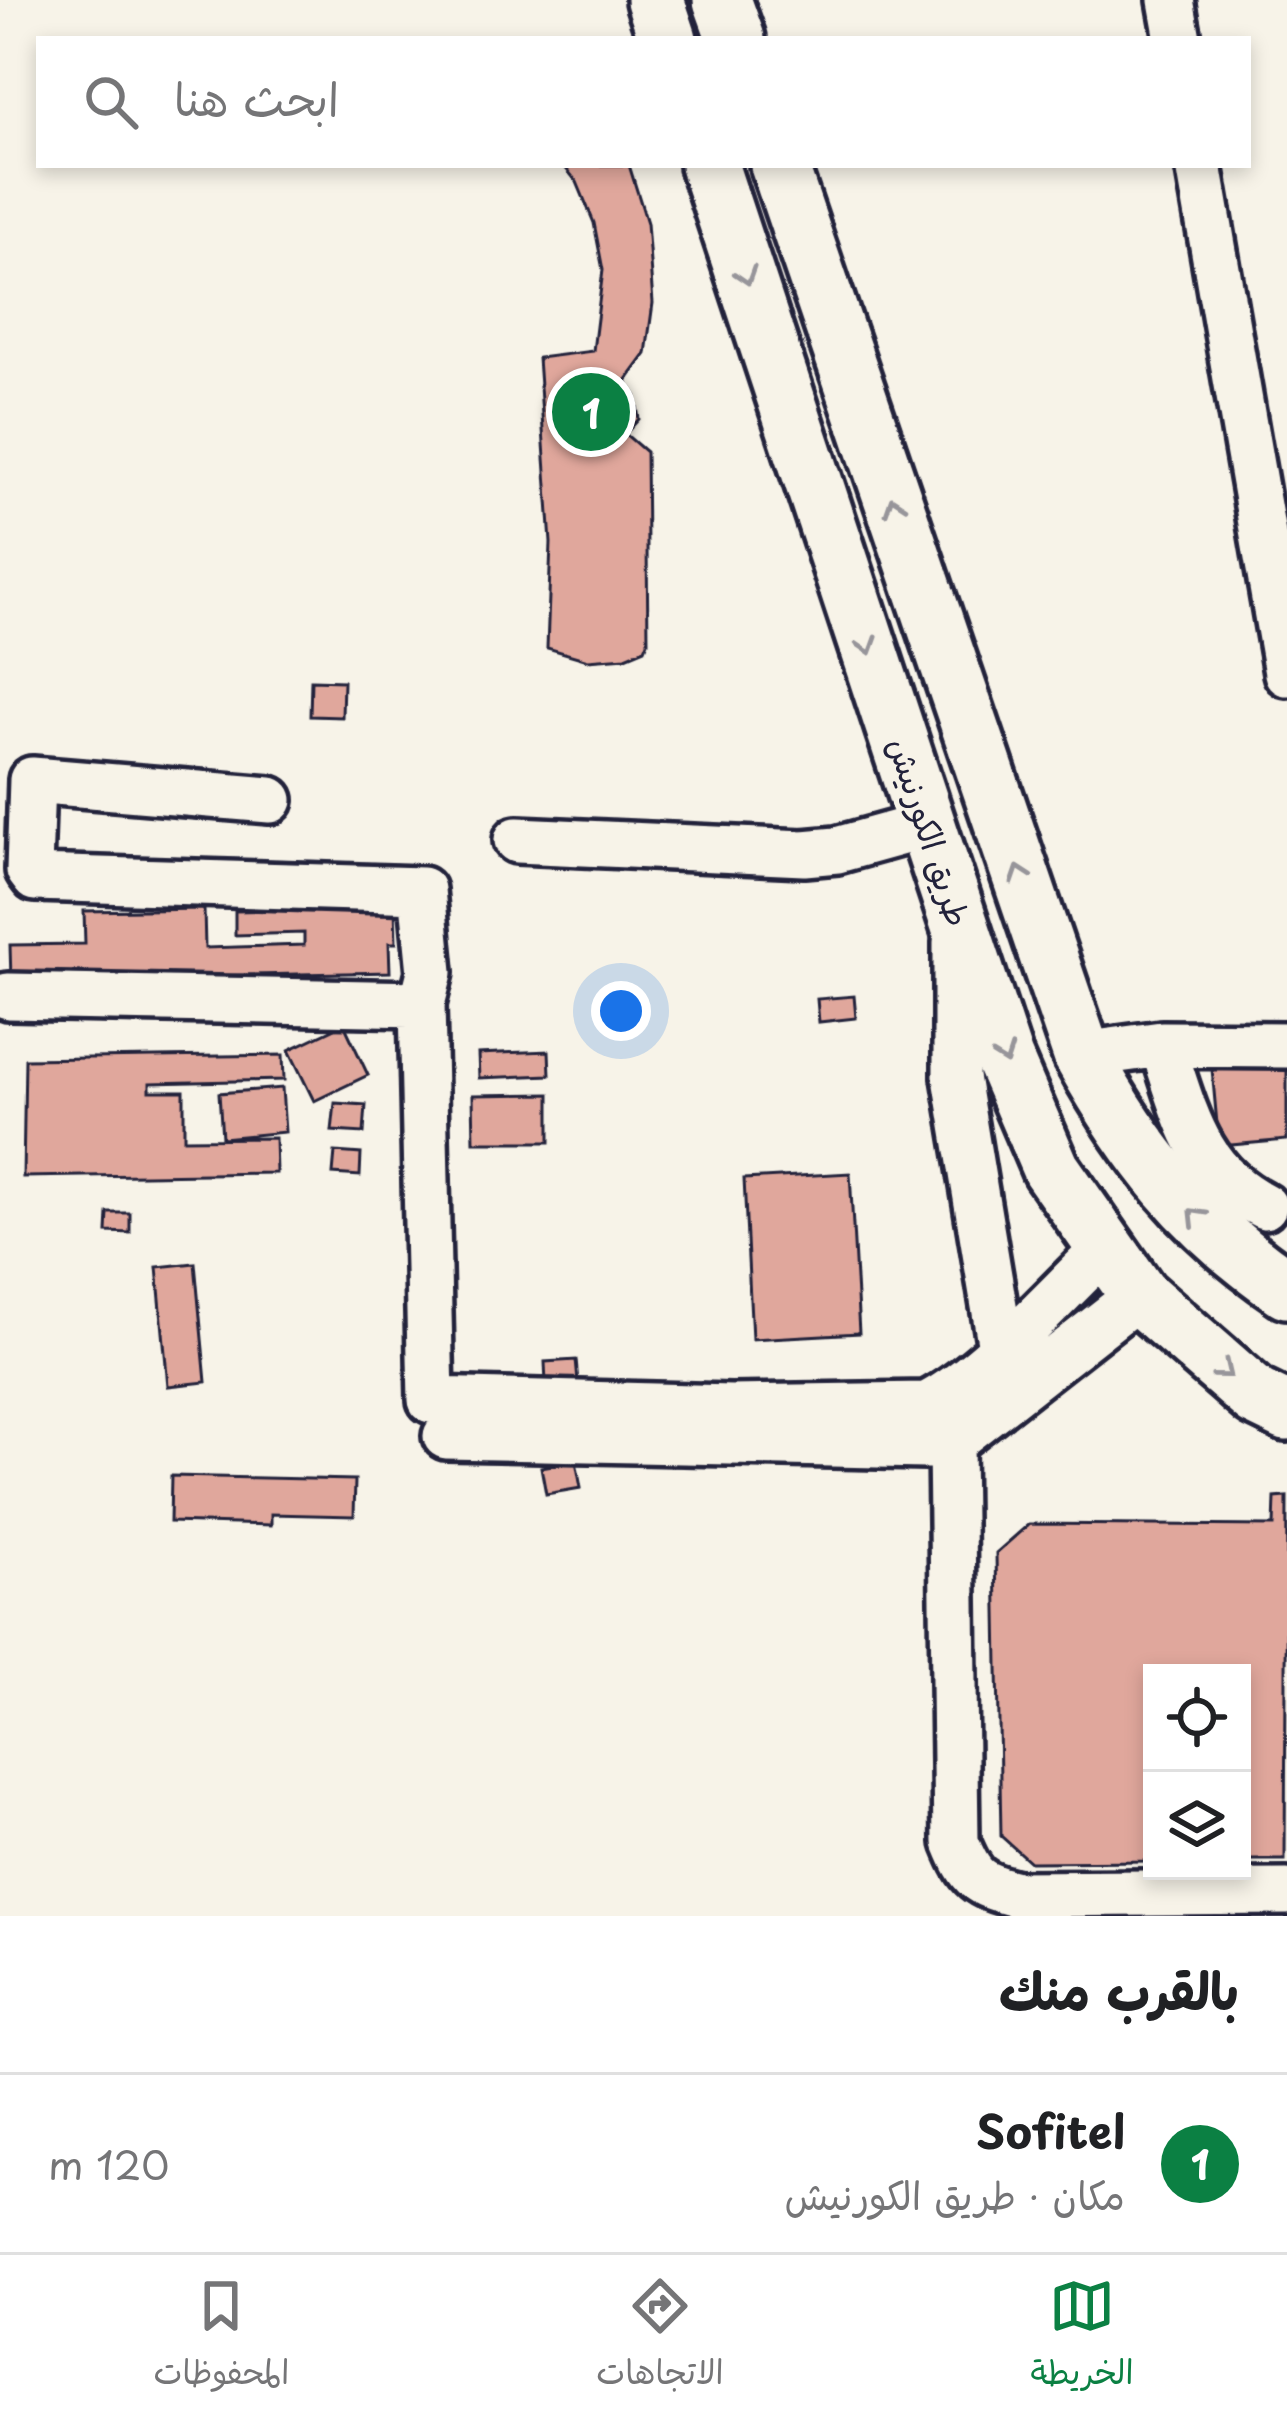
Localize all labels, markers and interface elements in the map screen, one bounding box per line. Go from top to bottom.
search box [36,36,1251,168]
text: ابحث هنا [174,63,339,131]
icon: search [78,69,144,135]
one-way arrow [732,264,756,285]
pin: 1 [552,367,630,457]
one-way arrow [884,496,908,517]
one-way arrow [854,635,879,656]
street label: طريق الكورنيش [877,730,985,932]
one-way arrow [1010,865,1034,886]
your location [591,981,651,1041]
one-way arrow [990,1045,1015,1066]
one-way arrow [1188,1208,1210,1230]
one-way arrow [1210,1357,1232,1379]
map controls [1143,1664,1251,1880]
button: locate [1143,1664,1251,1772]
button: layers [1143,1772,1251,1880]
text: بالقرب منك [999,1950,1239,2027]
text: Sofitel [976,2096,1125,2164]
text: 120 m [48,2134,169,2193]
text: 1 [1191,2134,1209,2193]
text: مكان · طريق الكورنيش [784,2164,1125,2223]
tab: المحفوظات [153,2273,289,2402]
tab: الاتجاهات [596,2273,724,2402]
tab: الخريطة [1031,2273,1134,2402]

